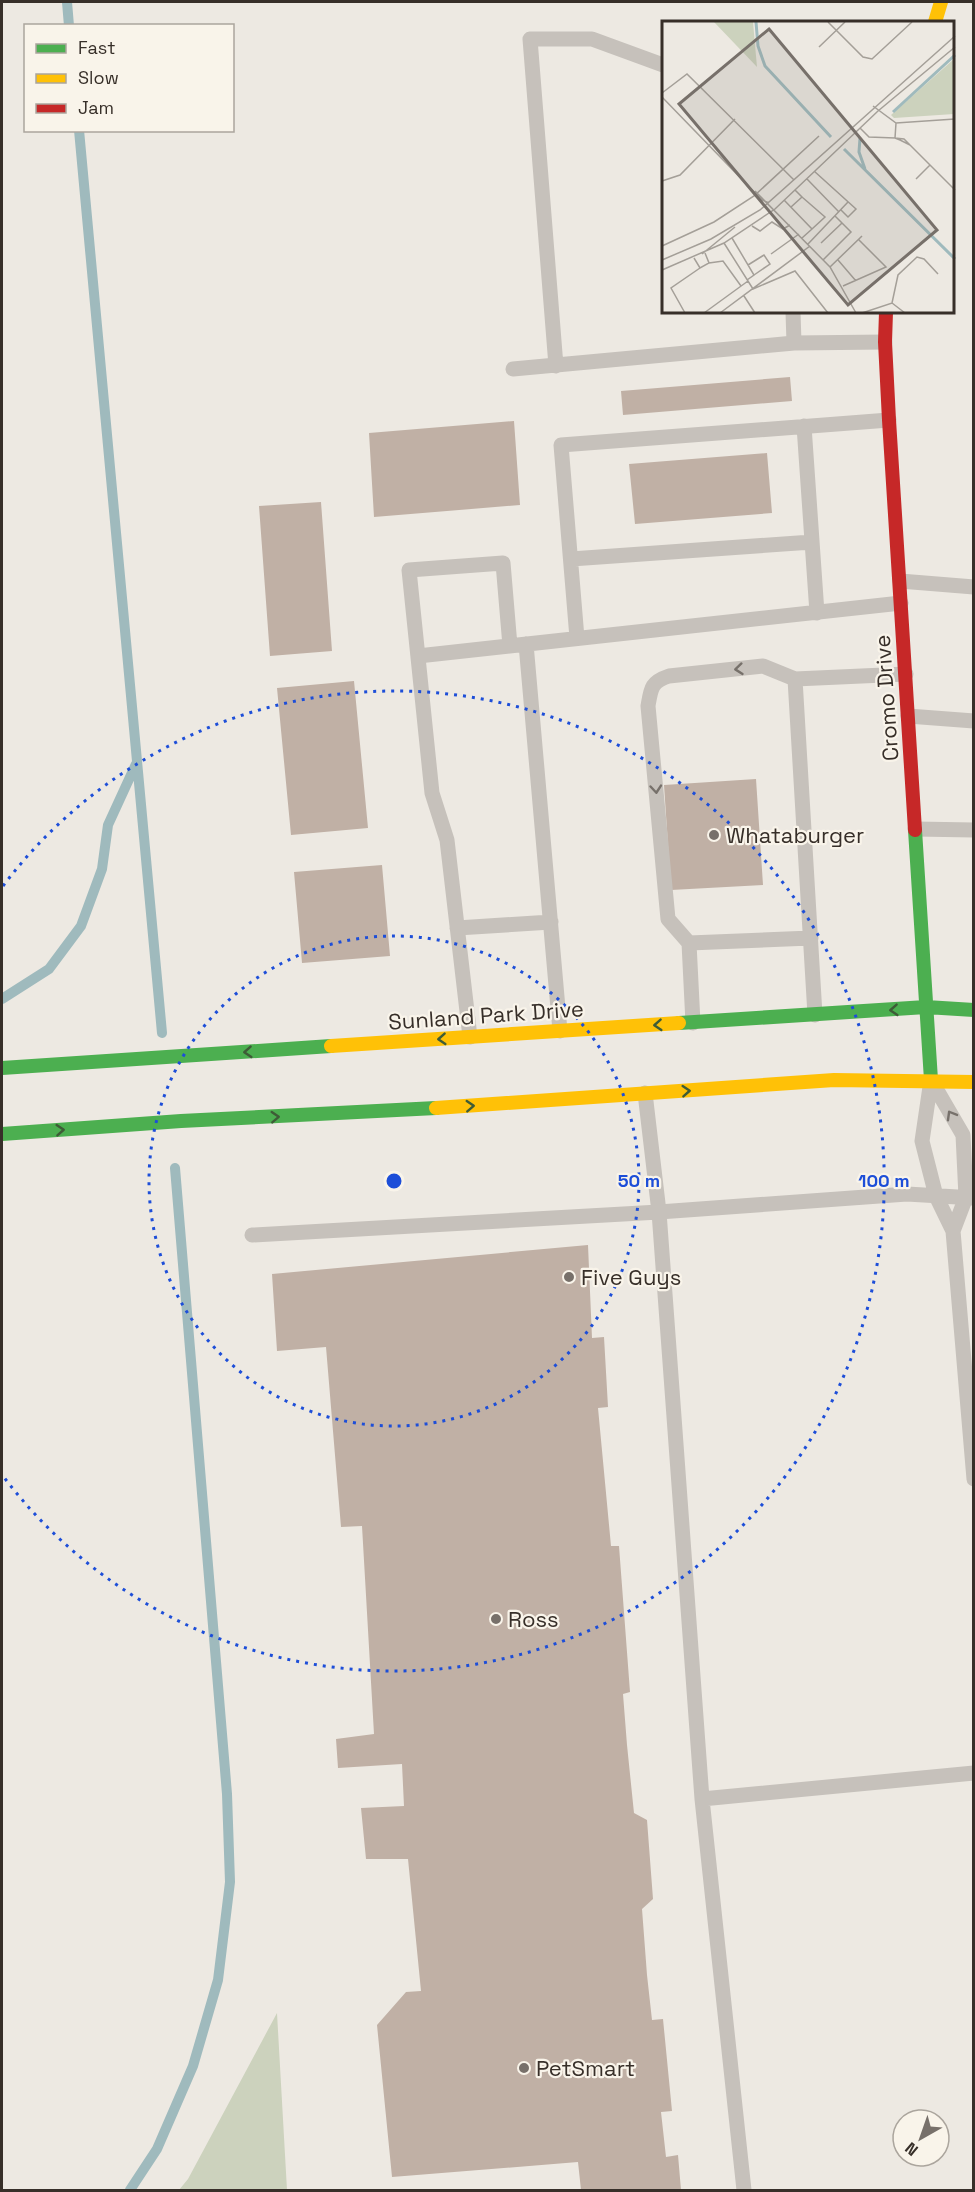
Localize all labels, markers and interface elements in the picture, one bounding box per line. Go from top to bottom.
inset map [662,21,954,314]
legend [24,24,234,132]
text: Fast [78,36,115,59]
text: Slow [78,66,119,89]
text: Jam [78,96,114,119]
street label: Cromo Drive [868,634,904,762]
one-way arrow [735,662,744,675]
one-way arrow [649,784,662,793]
place label: Whataburger [726,821,864,849]
marker: Whataburger [707,828,721,842]
street label: Sunland Park Drive [387,994,585,1036]
one-way arrow [890,1003,899,1016]
one-way arrow [653,1019,662,1032]
one-way arrow [438,1033,447,1046]
one-way arrow [243,1045,252,1058]
one-way arrow [681,1084,690,1097]
one-way arrow [466,1099,475,1112]
one-way arrow [271,1111,280,1124]
one-way arrow [947,1111,958,1121]
one-way arrow [55,1123,64,1136]
text: 50 m [618,1169,660,1192]
text: 100 m [858,1169,910,1192]
centre of rings [384,1171,404,1191]
place label: Five Guys [581,1263,681,1291]
marker: Five Guys [562,1270,576,1284]
place label: Ross [508,1605,559,1633]
marker: Ross [489,1612,503,1626]
place label: PetSmart [536,2054,635,2082]
marker: PetSmart [517,2061,531,2075]
north arrow [891,2108,951,2168]
text: N [901,2138,923,2161]

